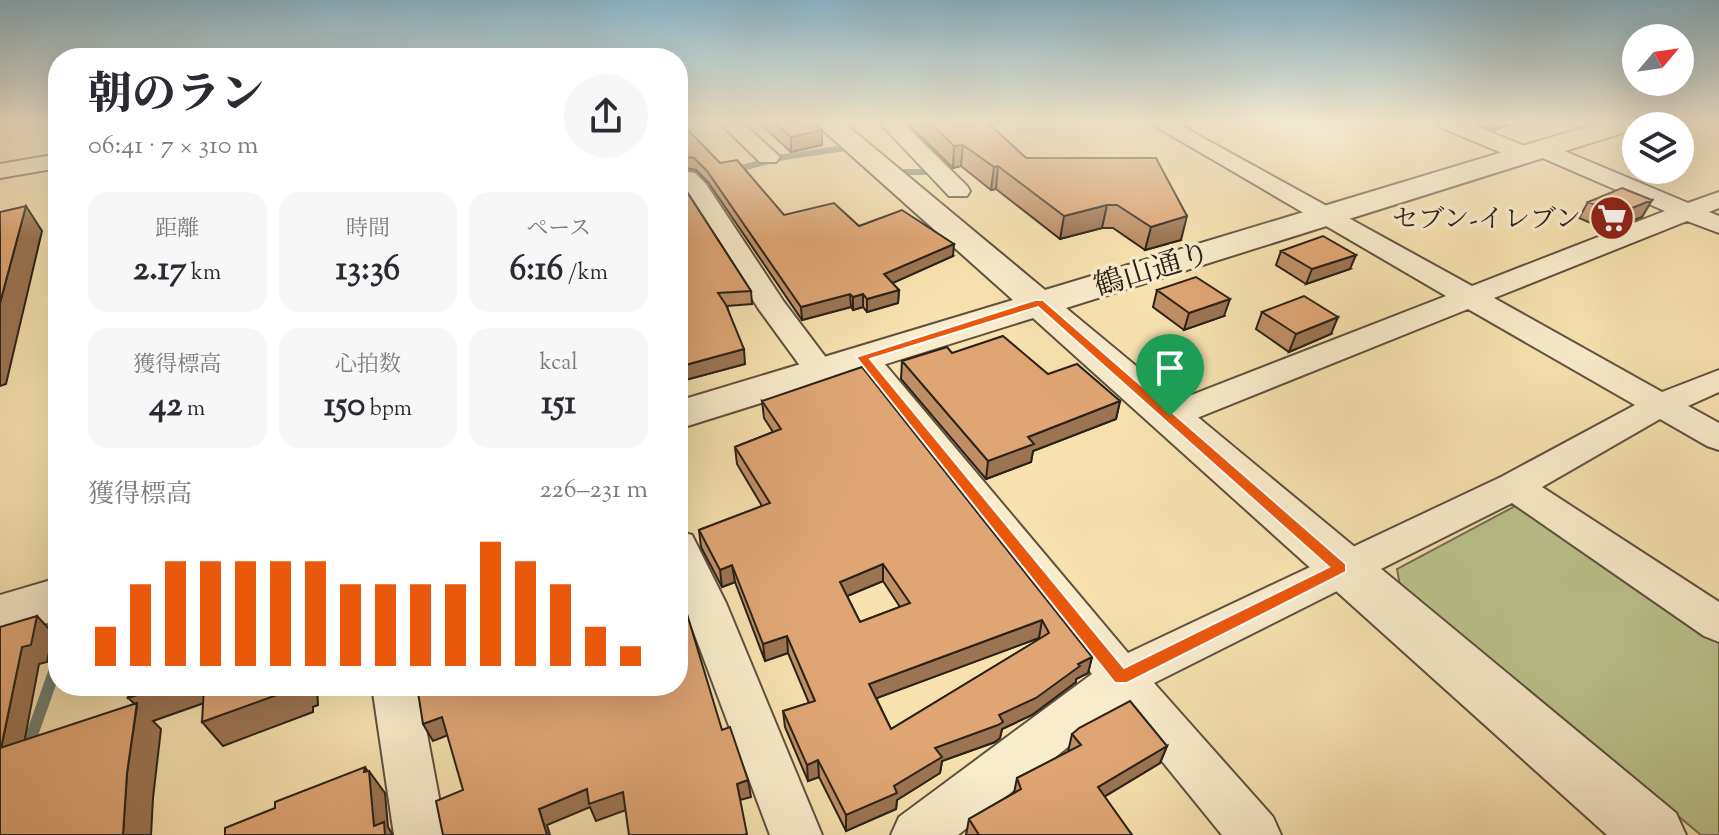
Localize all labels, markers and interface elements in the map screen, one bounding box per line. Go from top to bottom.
north arrow [1622,24,1694,96]
map controls [1622,24,1694,184]
text: 朝のラン [88,66,264,129]
button: share [564,74,648,158]
button: layers [1622,112,1694,184]
text: 06:41 · 7 × 310 m [88,128,258,165]
supermarket icon: セブン-イレブン [1588,194,1636,242]
place label: セブン-イレブン [1392,202,1581,239]
text: 距離 [155,214,199,246]
text: 時間 [346,214,390,246]
text: ペース [526,214,591,246]
street label: 鶴山通り [1089,233,1216,309]
text: 2.17 [133,246,186,295]
text: 13:36 [336,246,400,295]
text: 6:16 [510,246,563,295]
text: km [186,258,221,290]
text: /km [563,258,608,290]
pin [1136,334,1204,416]
icon: arrive [1148,346,1192,390]
text: kcal [540,348,578,380]
text: 獲得標高 [133,350,221,382]
text: 心拍数 [335,350,401,382]
text: 151 [541,380,576,429]
text: 42 [149,382,182,431]
text: 150 [324,382,365,431]
text: m [182,394,205,426]
text: bpm [365,394,412,426]
text: 226–231 m [539,472,648,509]
text: 獲得標高 [88,477,192,514]

